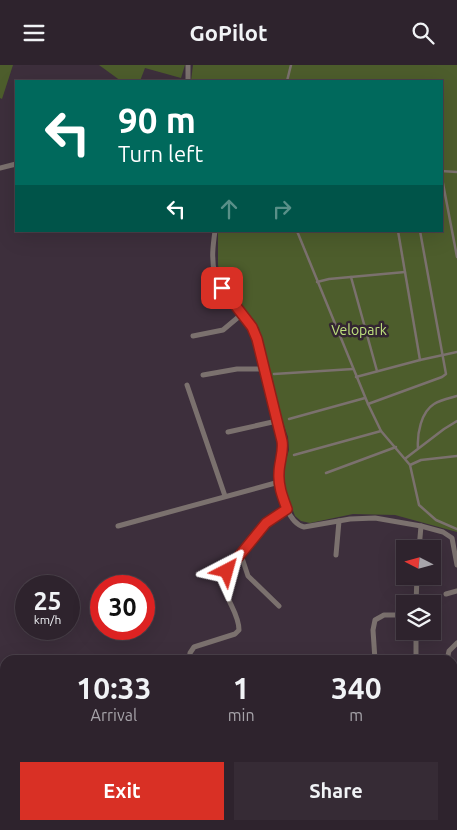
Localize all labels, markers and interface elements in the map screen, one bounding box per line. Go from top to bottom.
icon: menu [20,19,48,47]
icon: search [409,19,437,47]
text: GoPilot [190,20,267,45]
icon: left [35,100,100,165]
text: 90 m [118,100,196,140]
text: Turn left [118,141,203,166]
icon: left [162,195,190,223]
icon: ahead [215,195,243,223]
icon: right [268,195,296,223]
pin [201,267,243,309]
icon: arrive [208,274,236,302]
park label: Velopark [331,322,387,338]
north arrow [396,540,441,585]
map controls [396,540,441,640]
position arrow [200,544,252,596]
speed limit sign: 30 [90,575,155,640]
text: 25 [33,587,62,615]
button: layers [396,595,441,640]
text: km/h [34,613,61,626]
text: 10:33 [76,671,151,705]
text: 1 [233,671,250,705]
text: 340 [331,671,382,705]
text: Arrival [91,706,137,724]
text: min [228,706,255,724]
text: m [349,706,363,724]
button: Exit [20,762,224,820]
button: Share [234,762,438,820]

